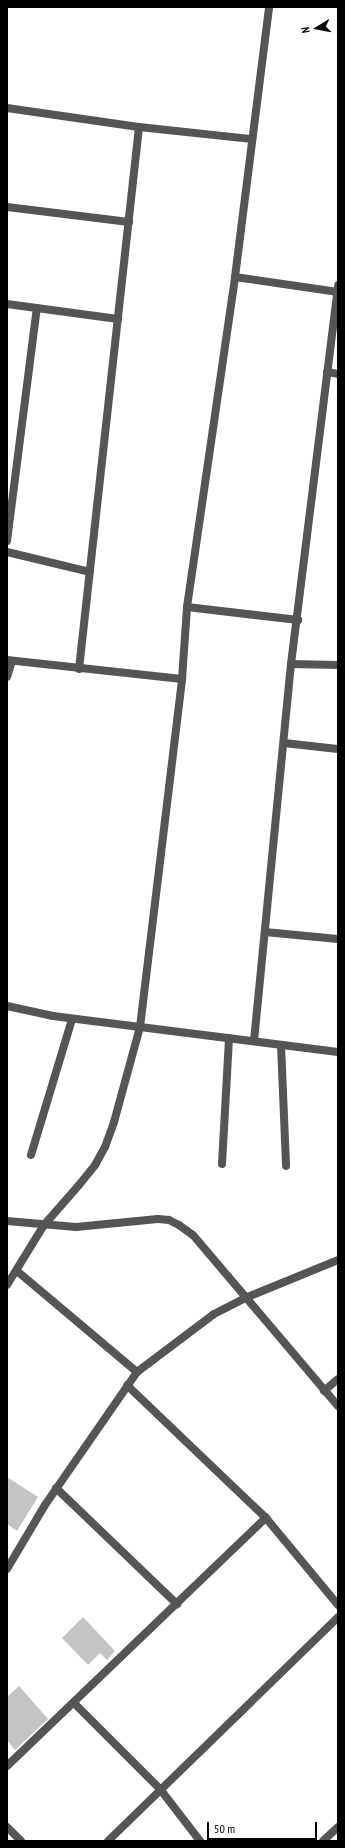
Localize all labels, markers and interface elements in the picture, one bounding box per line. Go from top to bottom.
north arrow [297,8,337,48]
text: N [298,26,313,34]
scale bar [209,1814,319,1840]
text: 50 m [214,1821,235,1836]

